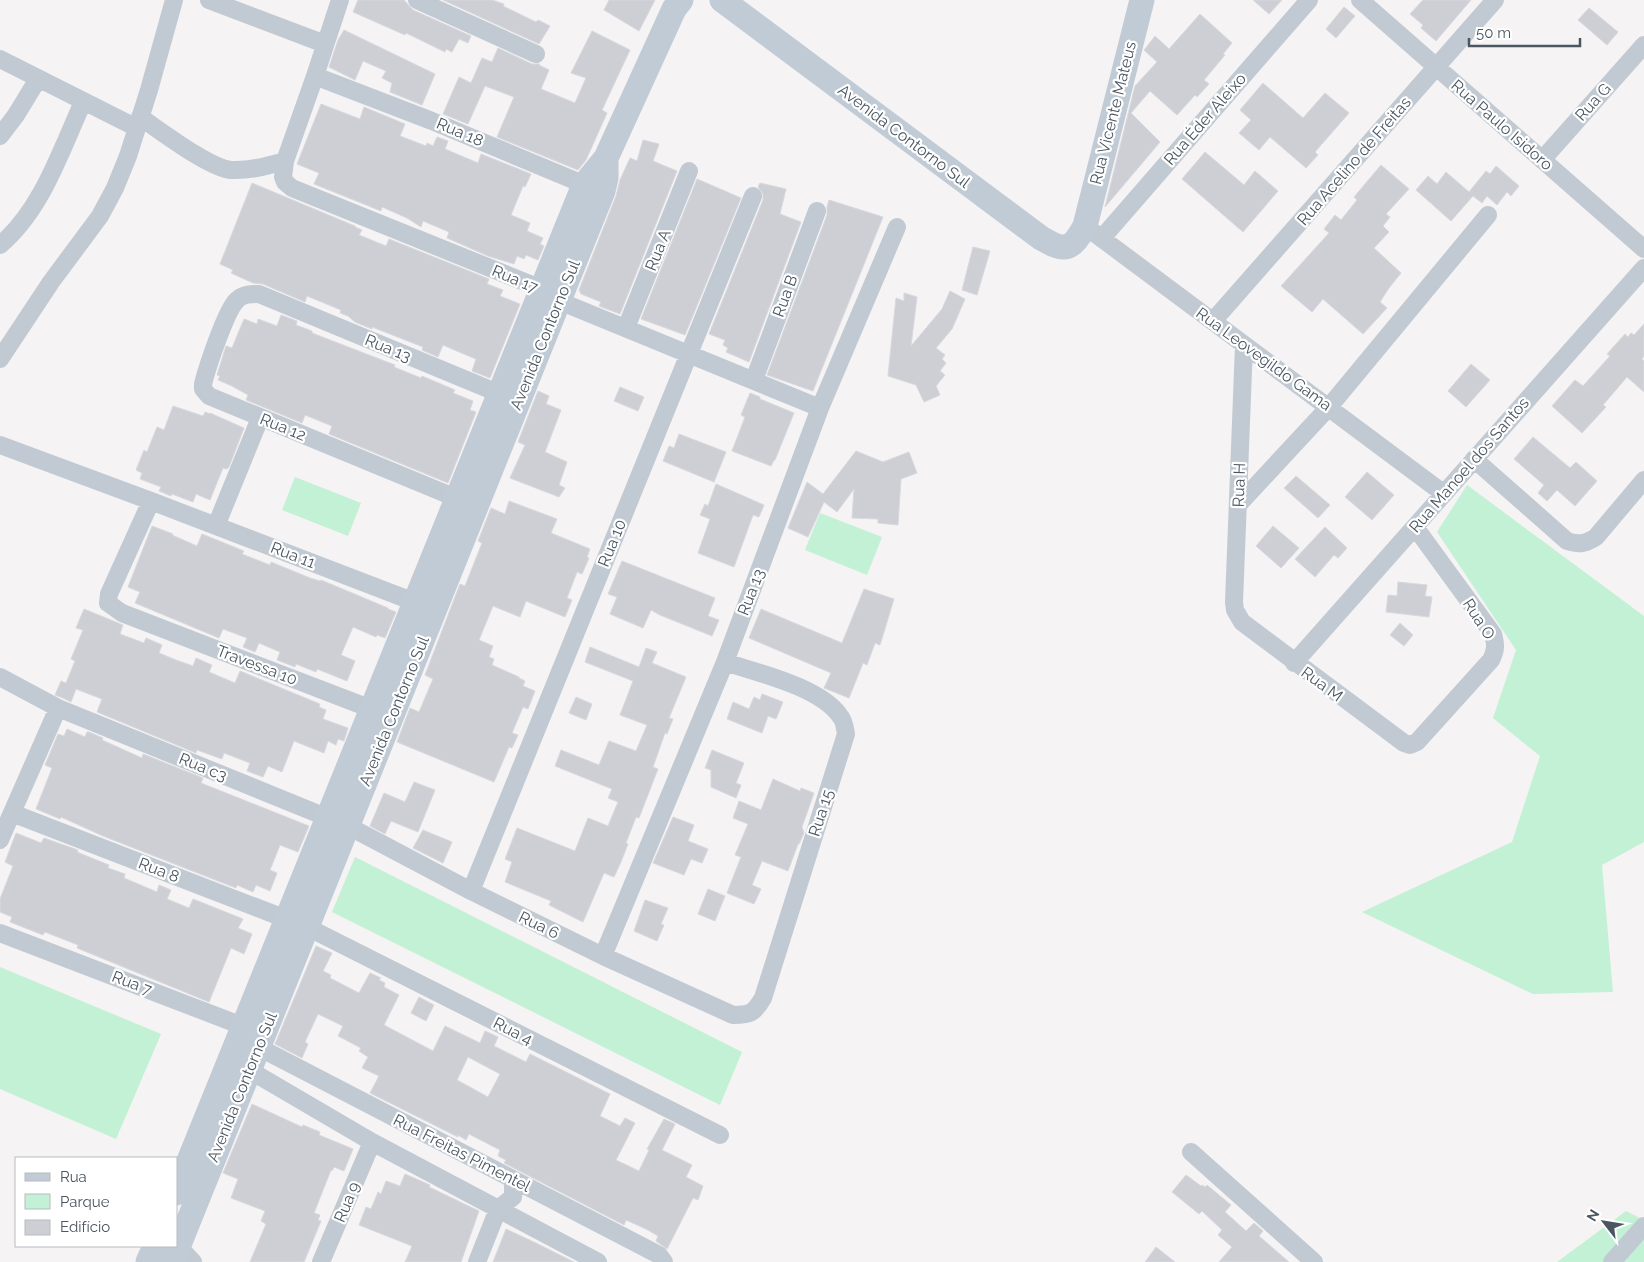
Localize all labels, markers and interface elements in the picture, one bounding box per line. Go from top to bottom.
scale bar [1469,15,1580,47]
text: 50 m [1476,24,1511,42]
street label: Rua Vicente Mateus [1086,39,1140,187]
street label: Rua Éder Aleixo [1159,68,1250,169]
street label: Rua Paulo Isidoro [1447,76,1557,174]
street label: Rua G [1571,79,1615,125]
street label: Avenida Contorno Sul [834,80,974,192]
street label: Rua Acelino de Freitas [1293,93,1415,229]
street label: Rua 18 [434,114,486,150]
street label: Rua A [641,226,675,273]
street label: Avenida Contorno Sul [506,257,584,413]
street label: Rua 17 [489,261,541,297]
street label: Rua B [769,272,801,320]
street label: Rua Leovegildo Gama [1193,303,1335,415]
street label: Rua 13 [362,330,414,366]
street label: Rua Manoel dos Santos [1405,393,1533,536]
street label: Rua 12 [257,409,309,445]
street label: Rua H [1229,462,1249,508]
street label: Rua 10 [594,517,630,569]
street label: Rua 11 [268,538,318,572]
street label: Rua 13 [734,566,768,618]
street label: Rua O [1459,595,1499,643]
street label: Avenida Contorno Sul [355,633,433,789]
street label: Travessa 10 [214,641,300,689]
street label: Rua M [1298,663,1346,705]
street label: Rua c3 [176,749,230,785]
street label: Rua 15 [805,787,838,839]
street label: Rua 8 [136,854,182,886]
street label: Rua 6 [516,907,562,943]
street label: Rua 7 [109,967,155,999]
street label: Avenida Contorno Sul [203,1009,281,1165]
street label: Rua 4 [490,1013,536,1049]
street label: Rua Freitas Pimentel [390,1110,534,1196]
legend [15,1157,178,1247]
text: Rua [60,1168,87,1186]
street label: Rua 9 [330,1179,364,1225]
text: Parque [60,1193,110,1211]
north arrow [1579,1197,1629,1247]
text: N [1583,1207,1602,1224]
text: Edifício [60,1218,110,1236]

